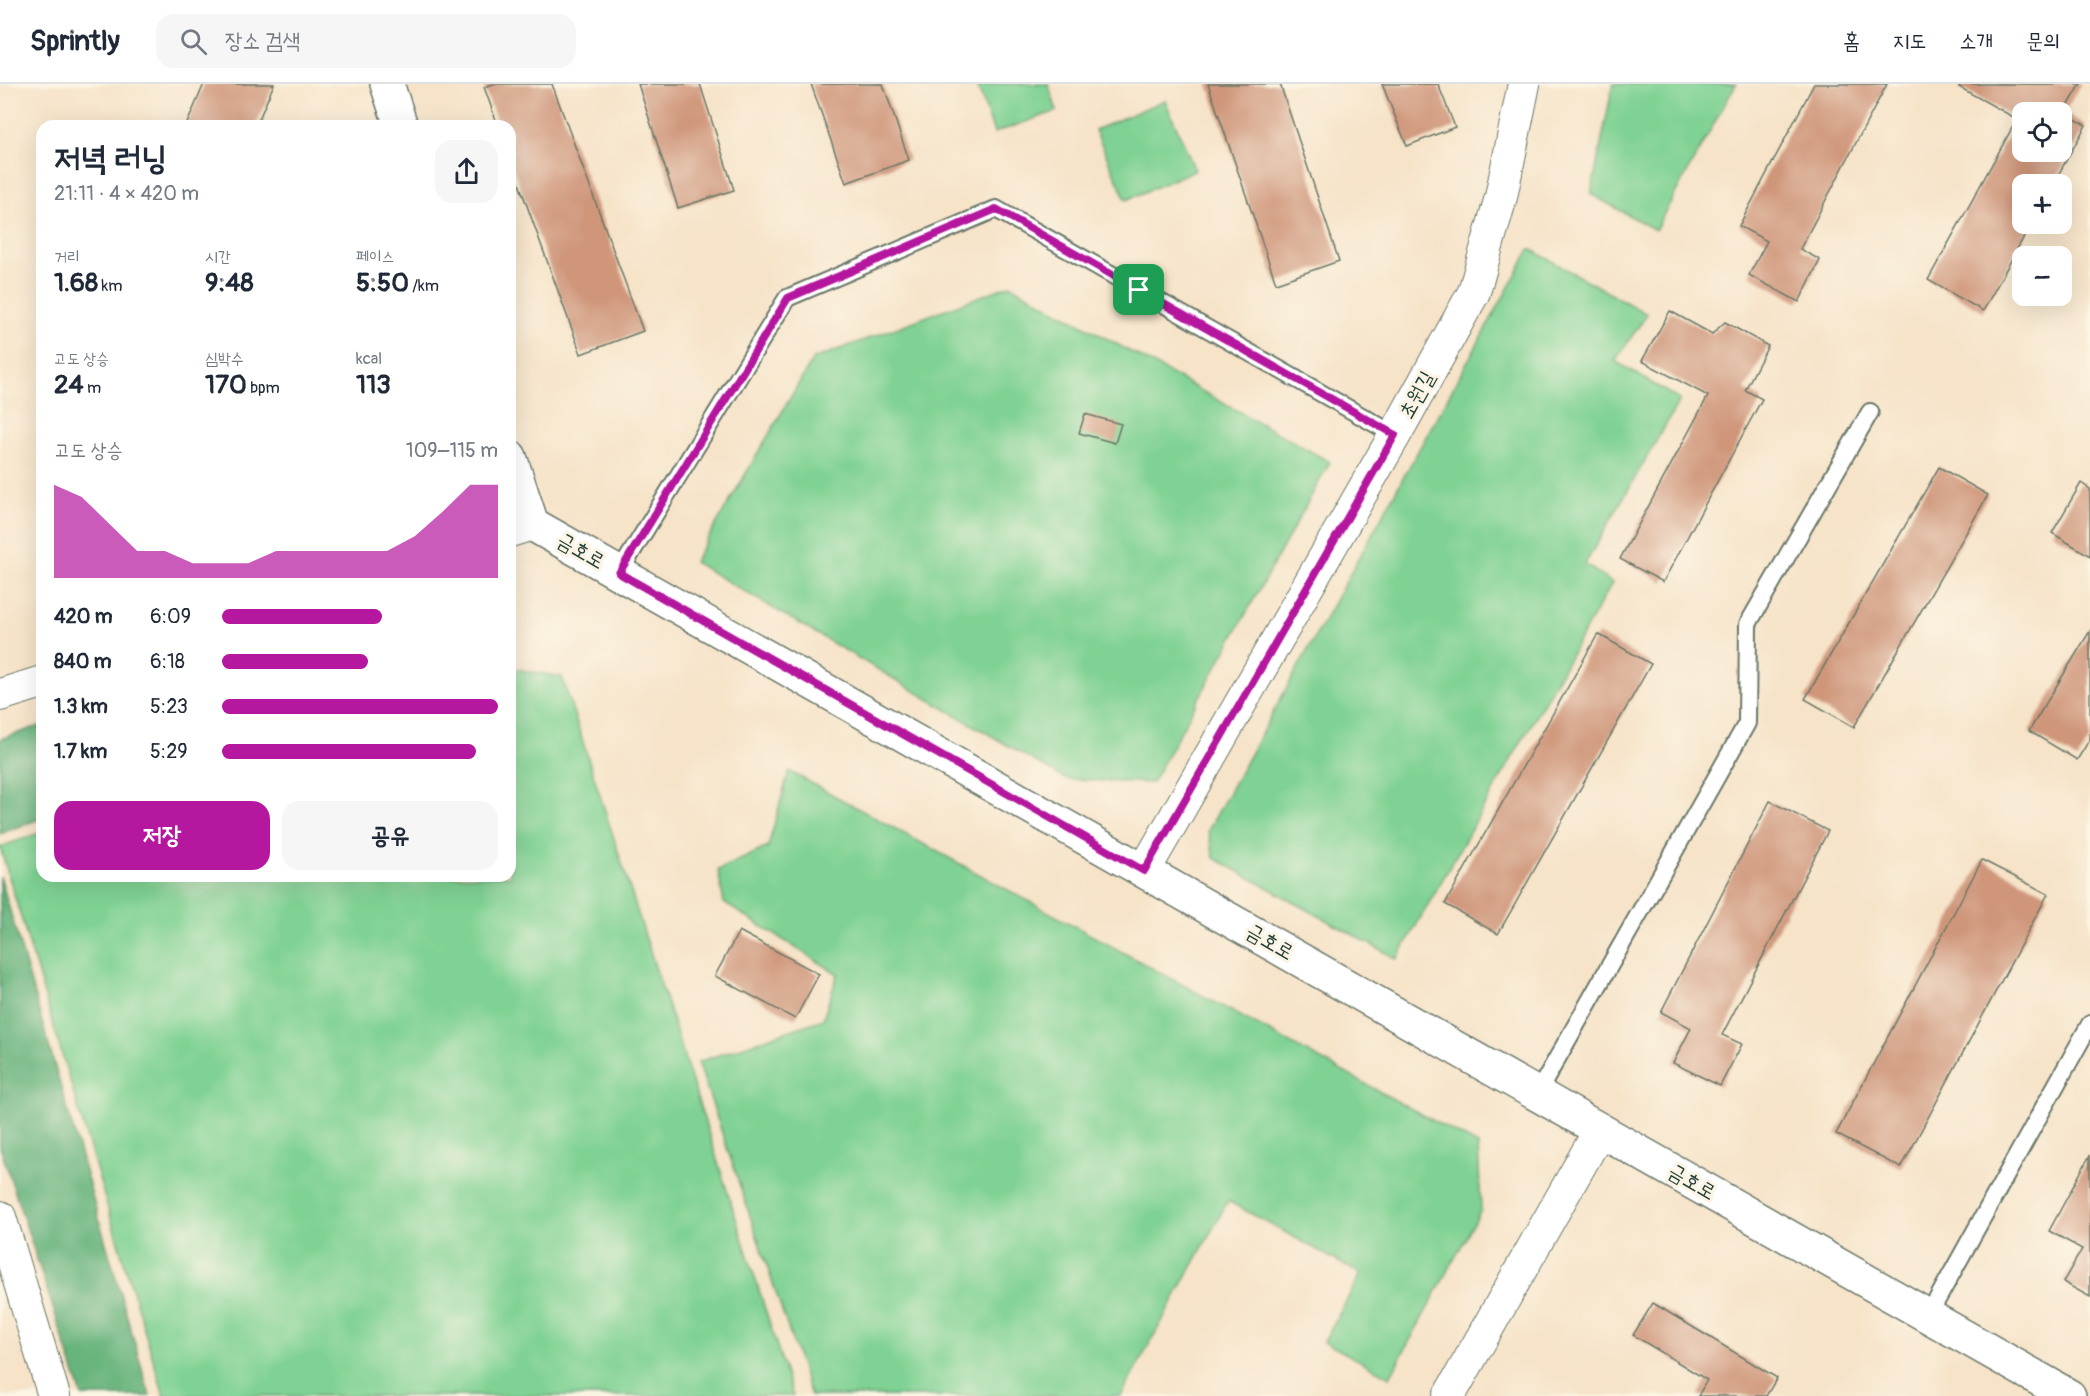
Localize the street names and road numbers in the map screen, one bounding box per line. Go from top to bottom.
street label: 초원길 [1393,366,1441,424]
street label: 금호로 [552,527,610,575]
street label: 금호로 [1241,918,1299,966]
street label: 금호로 [1663,1158,1721,1206]

